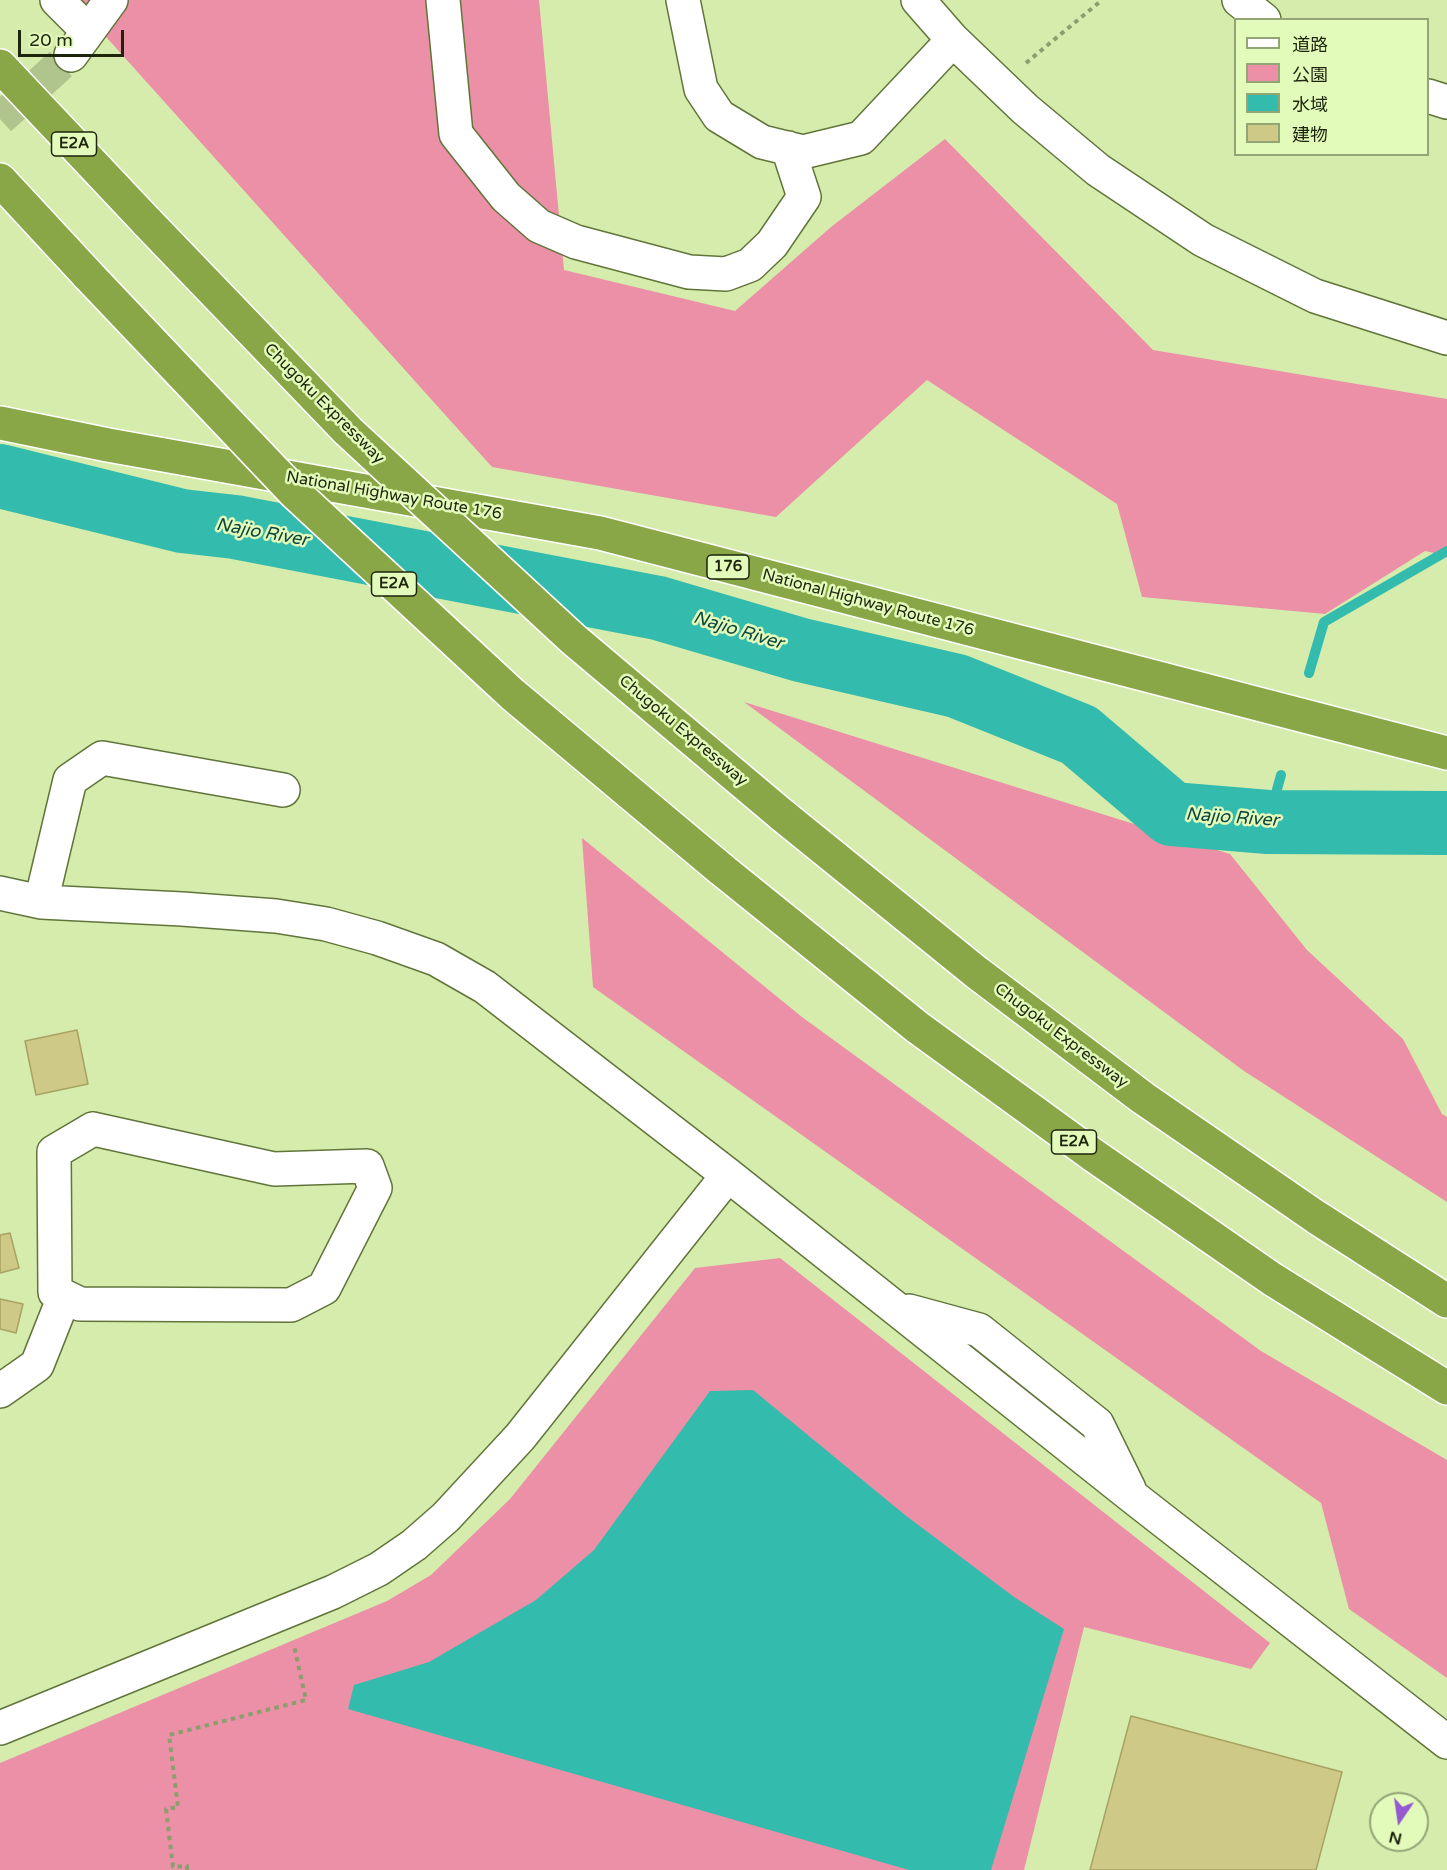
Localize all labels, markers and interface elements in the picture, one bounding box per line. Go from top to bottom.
scale bar [21,18,128,56]
legend [1234,18,1429,156]
text: 20 m [29,29,73,51]
text: 道路 [1292,34,1328,56]
text: 公園 [1292,64,1328,86]
text: 水域 [1292,94,1328,116]
text: 建物 [1292,124,1328,146]
road number: E2A [52,132,97,156]
street label: Chugoku Expressway [260,340,388,468]
street label: National Highway Route 176 [285,468,503,524]
water label: Najio River [214,514,310,552]
road number: 176 [707,555,749,579]
street label: National Highway Route 176 [760,565,976,641]
road number: E2A [372,572,416,596]
water label: Najio River [690,607,786,655]
street label: Chugoku Expressway [615,672,751,790]
water label: Najio River [1185,804,1279,832]
street label: Chugoku Expressway [990,980,1132,1092]
road number: E2A [1052,1130,1096,1154]
north arrow [1369,1792,1429,1852]
text: N [1387,1826,1404,1849]

